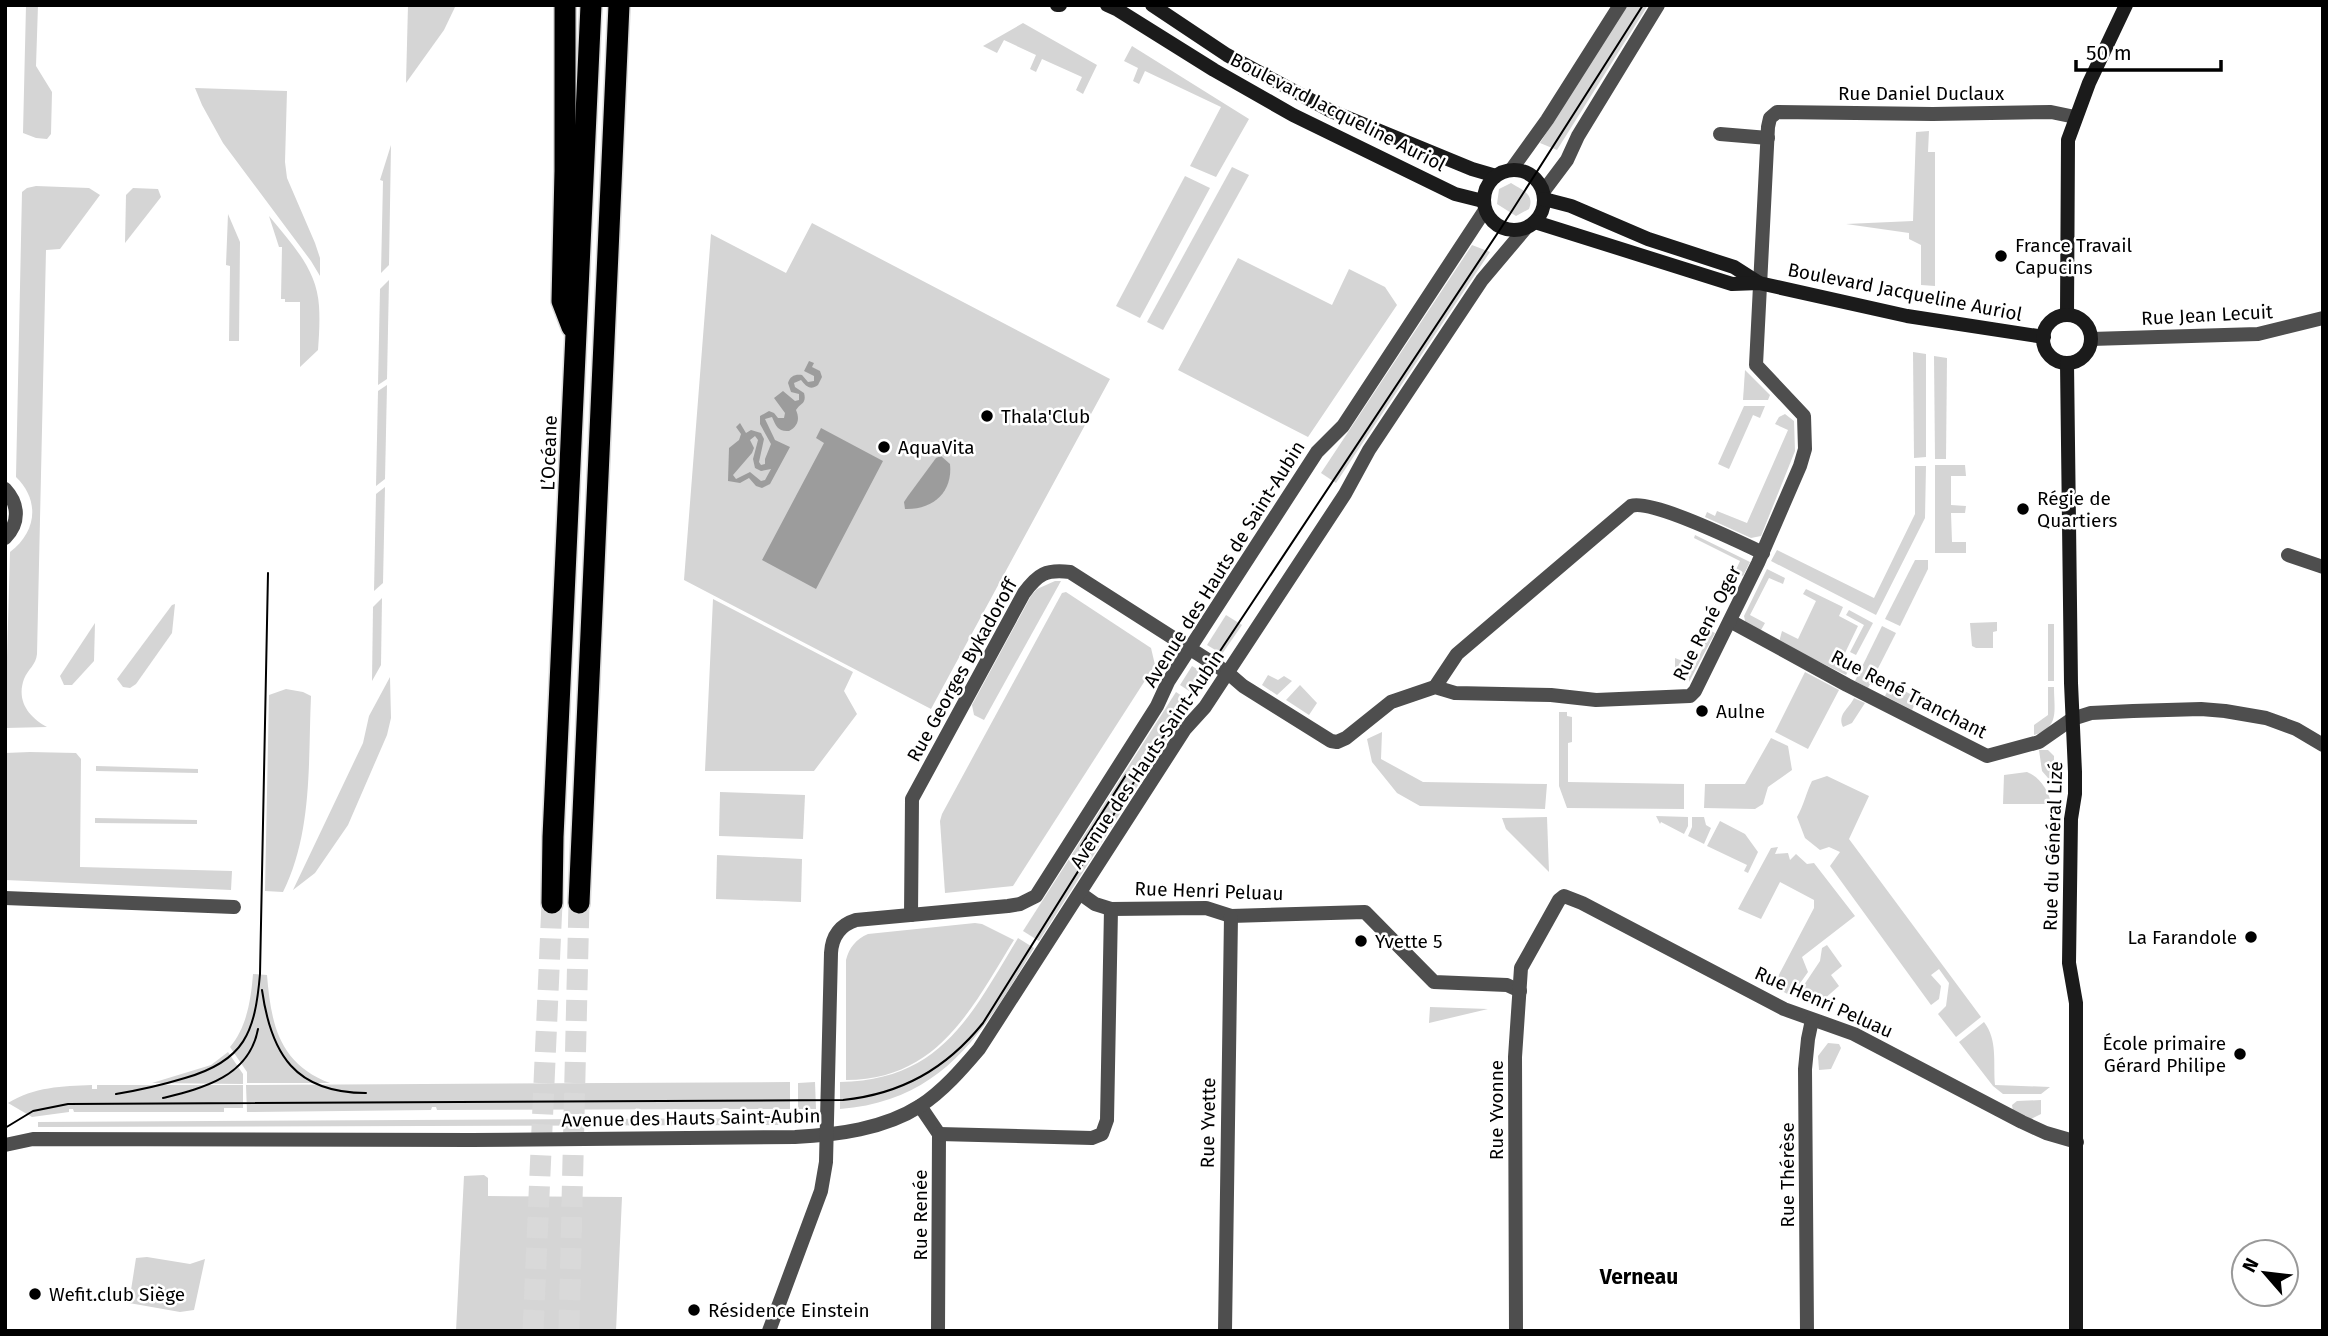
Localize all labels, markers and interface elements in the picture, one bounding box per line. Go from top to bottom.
scale bar [2076,28,2221,72]
text: 50 m [2086,40,2132,66]
street label: Boulevard Jacqueline Auriol [1227,48,1450,177]
street label: Rue Daniel Duclaux [1838,82,2005,105]
place label: France Travail Capucins [2015,234,2133,279]
marker: France Travail Capucins [1993,248,2009,264]
street label: Boulevard Jacqueline Auriol [1786,258,2025,326]
street label: Rue Jean Lecuit [2141,300,2274,330]
place label: Thala'Club [1001,405,1090,428]
marker: Thala'Club [979,408,995,424]
street label: L’Océane [536,415,562,491]
place label: AquaVita [898,436,975,459]
street label: Avenue des Hauts de Saint-Aubin [1138,437,1310,691]
marker: AquaVita [876,439,892,455]
place label: Régie de Quartiers [2037,487,2117,532]
marker: Régie de Quartiers [2015,501,2031,517]
street label: Rue René Oger [1668,561,1746,685]
street label: Rue Georges Bykadoroff [902,573,1023,766]
street label: Avenue des Hauts Saint-Aubin [1065,645,1229,873]
street label: Rue René Tranchant [1827,645,1991,743]
place label: Aulne [1716,700,1765,723]
marker: Aulne [1694,703,1710,719]
street label: Rue du Général Lizé [2039,761,2067,931]
street label: Rue Henri Peluau [1134,877,1284,905]
place label: La Farandole [2127,926,2237,949]
marker: La Farandole [2243,929,2259,945]
place label: Yvette 5 [1375,930,1442,953]
marker: Yvette 5 [1353,933,1369,949]
street label: Rue Henri Peluau [1751,961,1897,1043]
place label: École primaire Gérard Philipe [2102,1032,2226,1077]
marker: École primaire Gérard Philipe [2232,1046,2248,1062]
street label: Rue Yvonne [1485,1060,1508,1160]
street label: Rue Yvette [1196,1077,1220,1169]
street label: Avenue des Hauts Saint-Aubin [561,1104,821,1132]
street label: Rue Thérèse [1776,1122,1799,1228]
street label: Rue Renée [909,1169,932,1261]
north arrow [2230,1238,2300,1308]
text: N [2237,1254,2264,1276]
district label: Verneau [1599,1264,1678,1290]
place label: Wefit.club Siège [49,1283,185,1306]
marker: Wefit.club Siège [27,1286,43,1302]
place label: Résidence Einstein [708,1299,870,1322]
marker: Résidence Einstein [686,1302,702,1318]

